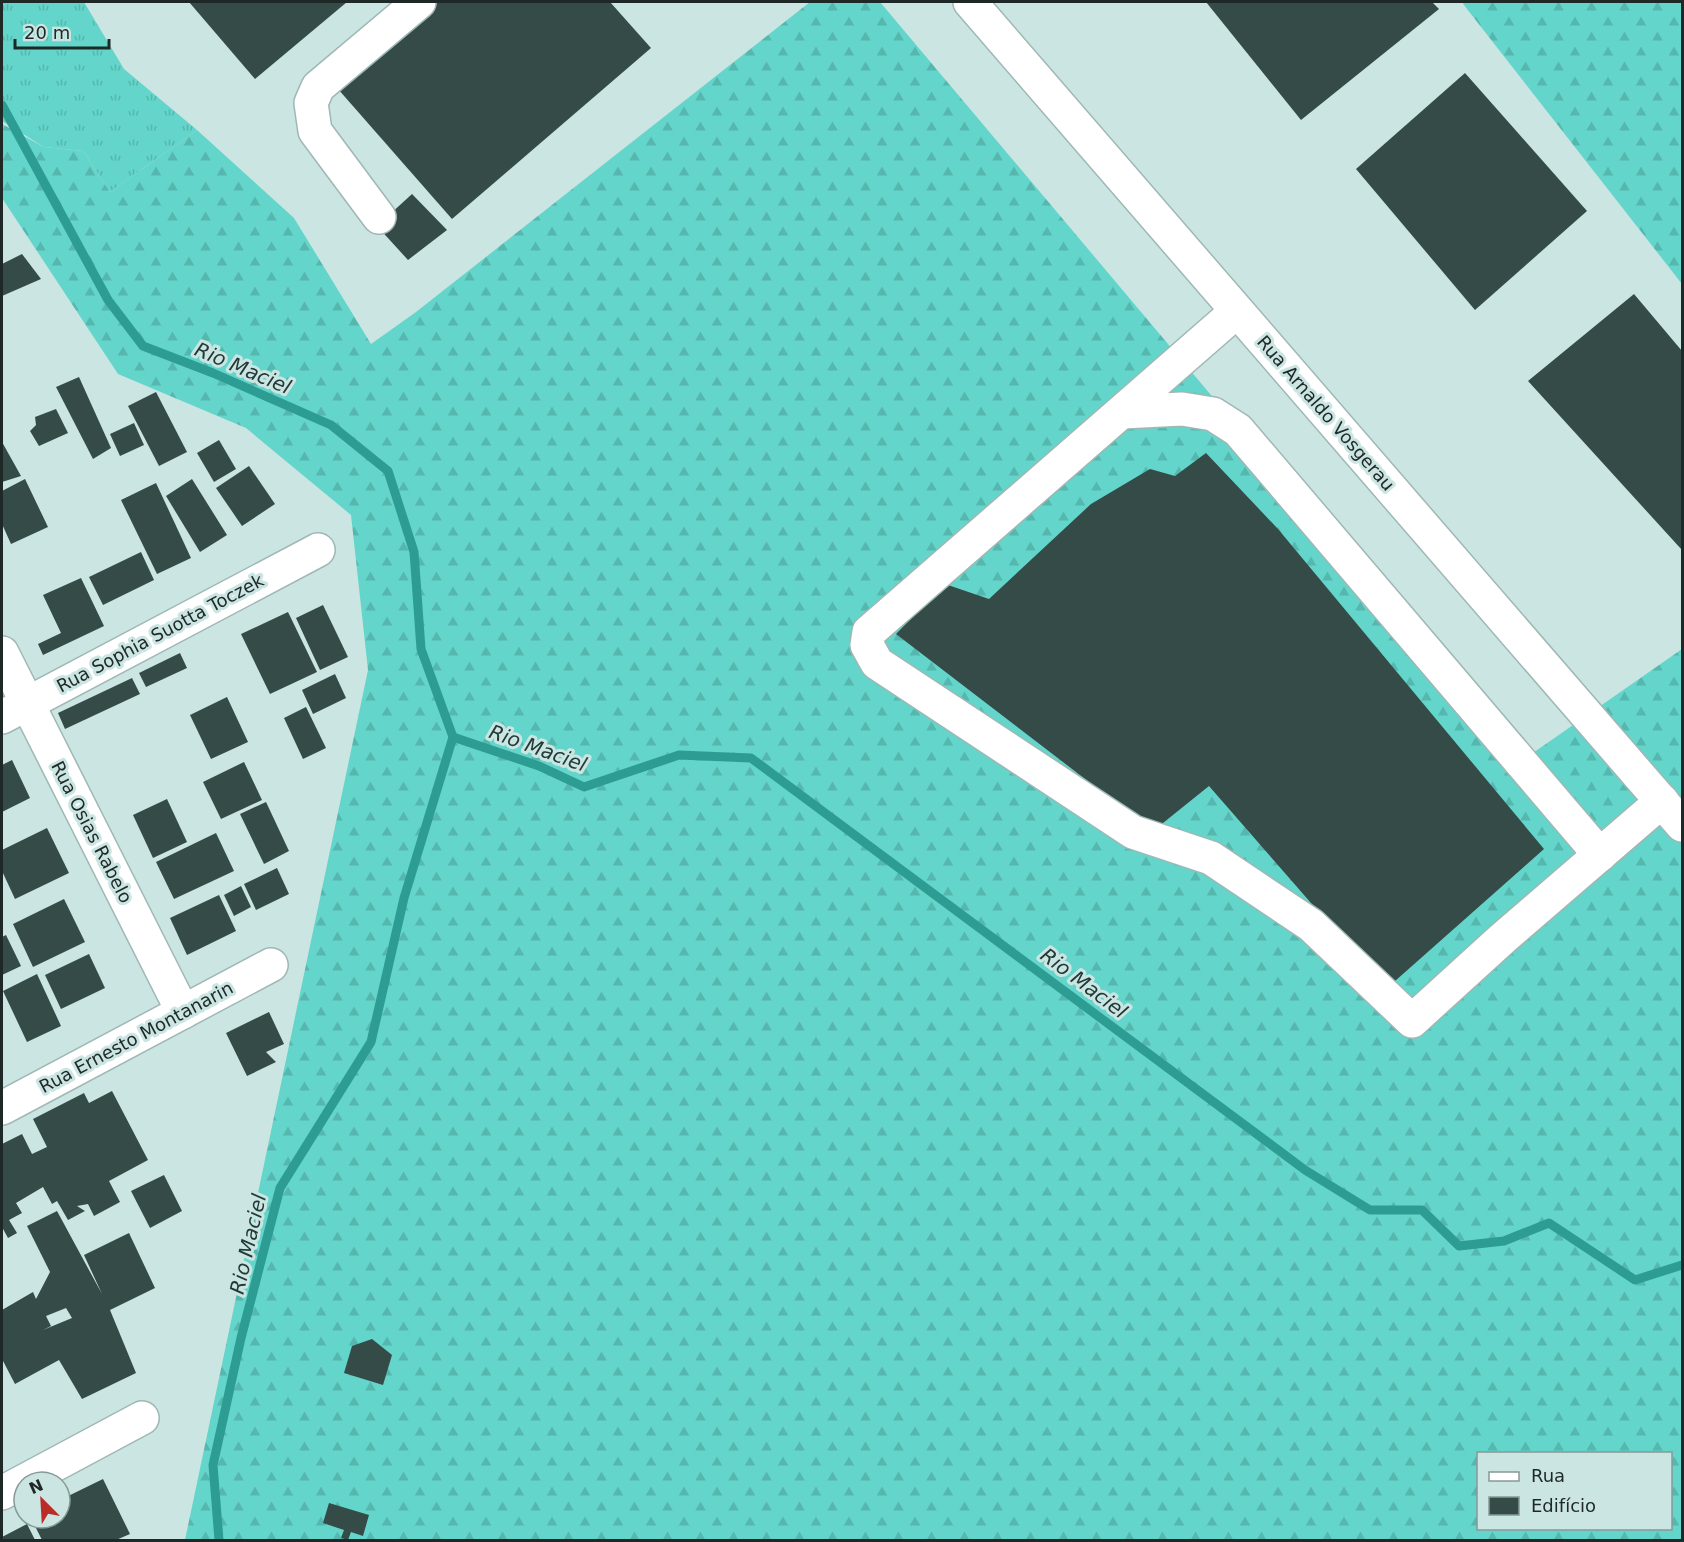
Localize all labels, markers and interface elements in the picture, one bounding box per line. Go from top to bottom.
scale bar [15,12,110,50]
text: 20 m [24,22,70,43]
street label: Rua Arnaldo Vosgerau [1253,331,1399,495]
water label: Rio Maciel [191,337,295,399]
street label: Rua Sophia Suotta Toczek [53,569,268,697]
water label: Rio Maciel [486,719,590,777]
street label: Rua Osias Rabelo [47,758,137,906]
water label: Rio Maciel [1036,943,1132,1024]
street label: Rua Ernesto Montanarin [36,977,236,1097]
water label: Rio Maciel [225,1191,271,1296]
legend [1477,1452,1672,1530]
text: Rua [1531,1465,1565,1486]
north arrow [12,1470,72,1530]
text: N [26,1475,46,1498]
text: Edifício [1531,1495,1596,1516]

